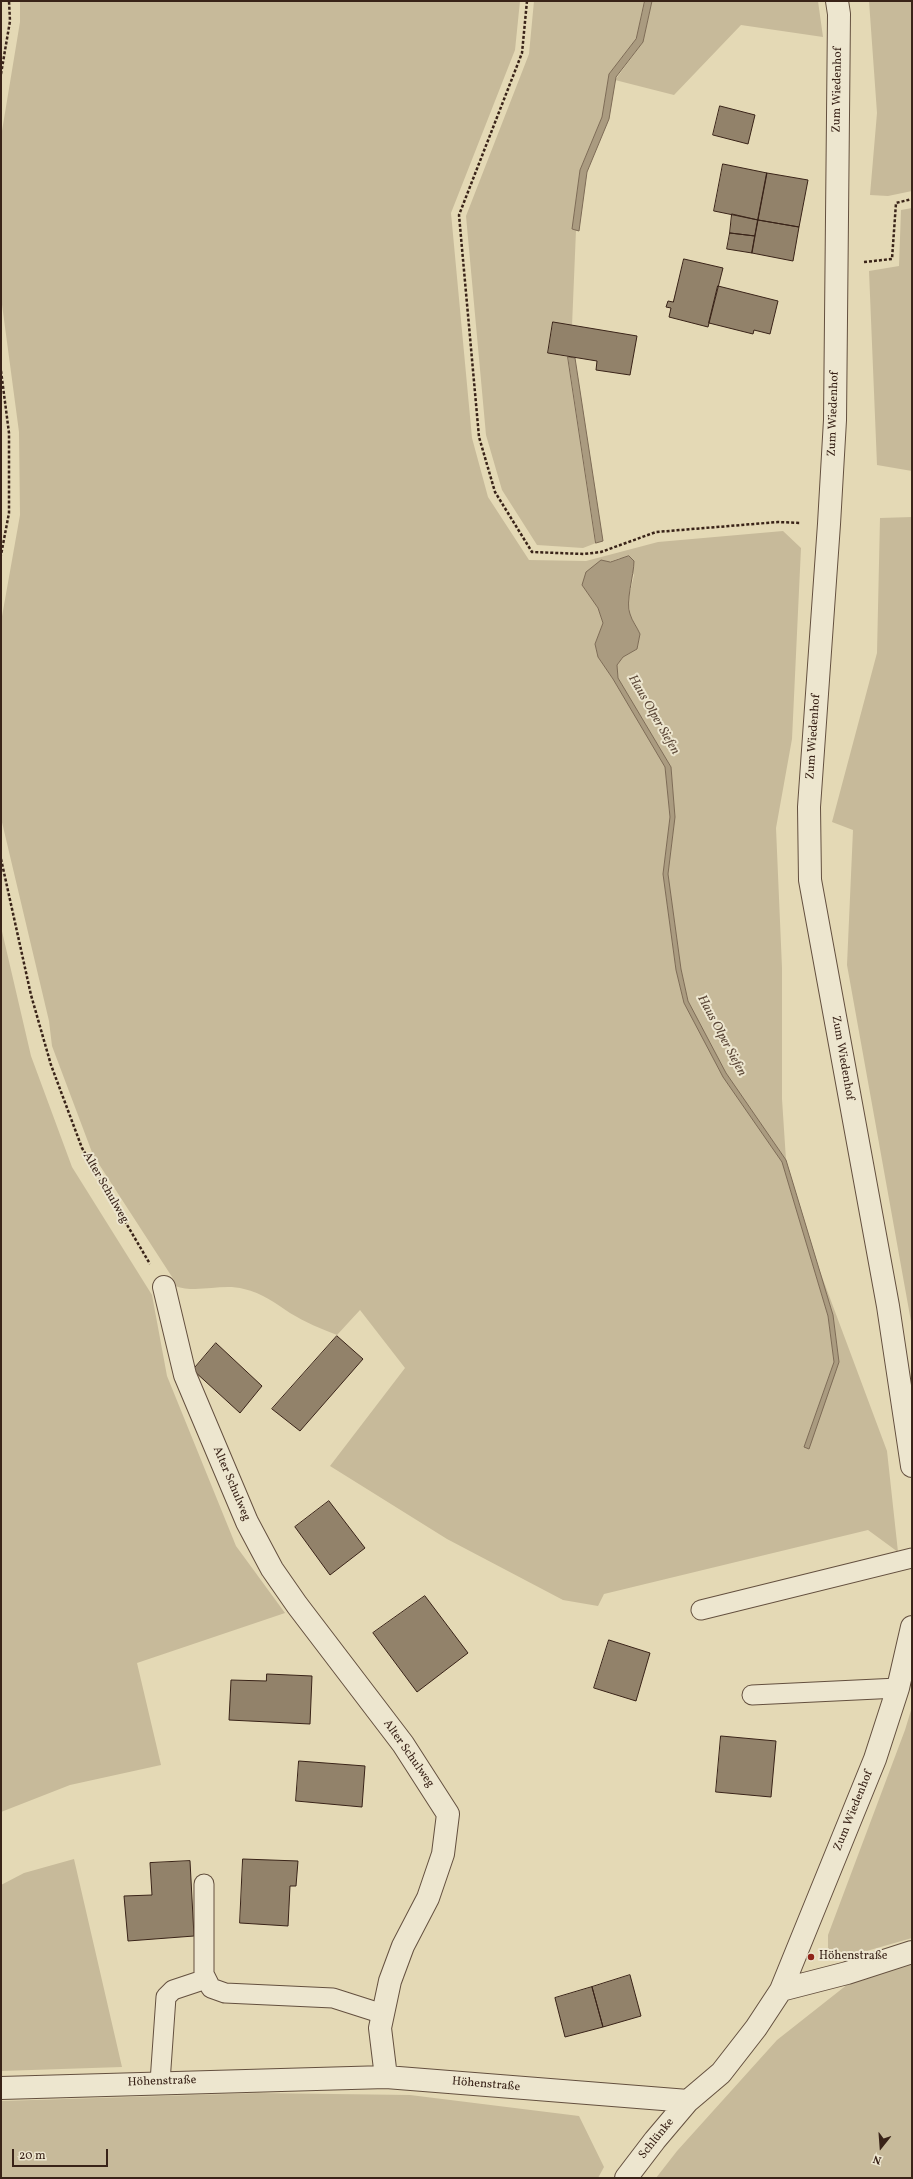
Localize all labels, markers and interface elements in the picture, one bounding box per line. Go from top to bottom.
street label: Zum Wiedenhof [830,47,846,133]
street label: Zum Wiedenhof [825,371,843,457]
water label: Haus Olper Siefen [624,672,682,758]
street label: Zum Wiedenhof [804,694,824,780]
water label: Haus Olper Siefen [693,993,749,1079]
street label: Zum Wiedenhof [827,1015,857,1101]
street label: Alter Schulweg [79,1150,131,1226]
street label: Alter Schulweg [209,1445,253,1523]
street label: Alter Schulweg [379,1717,437,1791]
street label: Zum Wiedenhof [831,1769,877,1853]
place label: Höhenstraße [819,1950,888,1964]
marker: Höhenstraße [806,1952,816,1962]
street label: Höhenstraße [128,2074,196,2090]
street label: Höhenstraße [451,2075,521,2095]
street label: Schlünke [636,2116,678,2162]
north arrow [861,2127,901,2167]
scale bar [14,2141,110,2167]
text: 20 m [19,2148,46,2164]
text: N [871,2151,883,2167]

